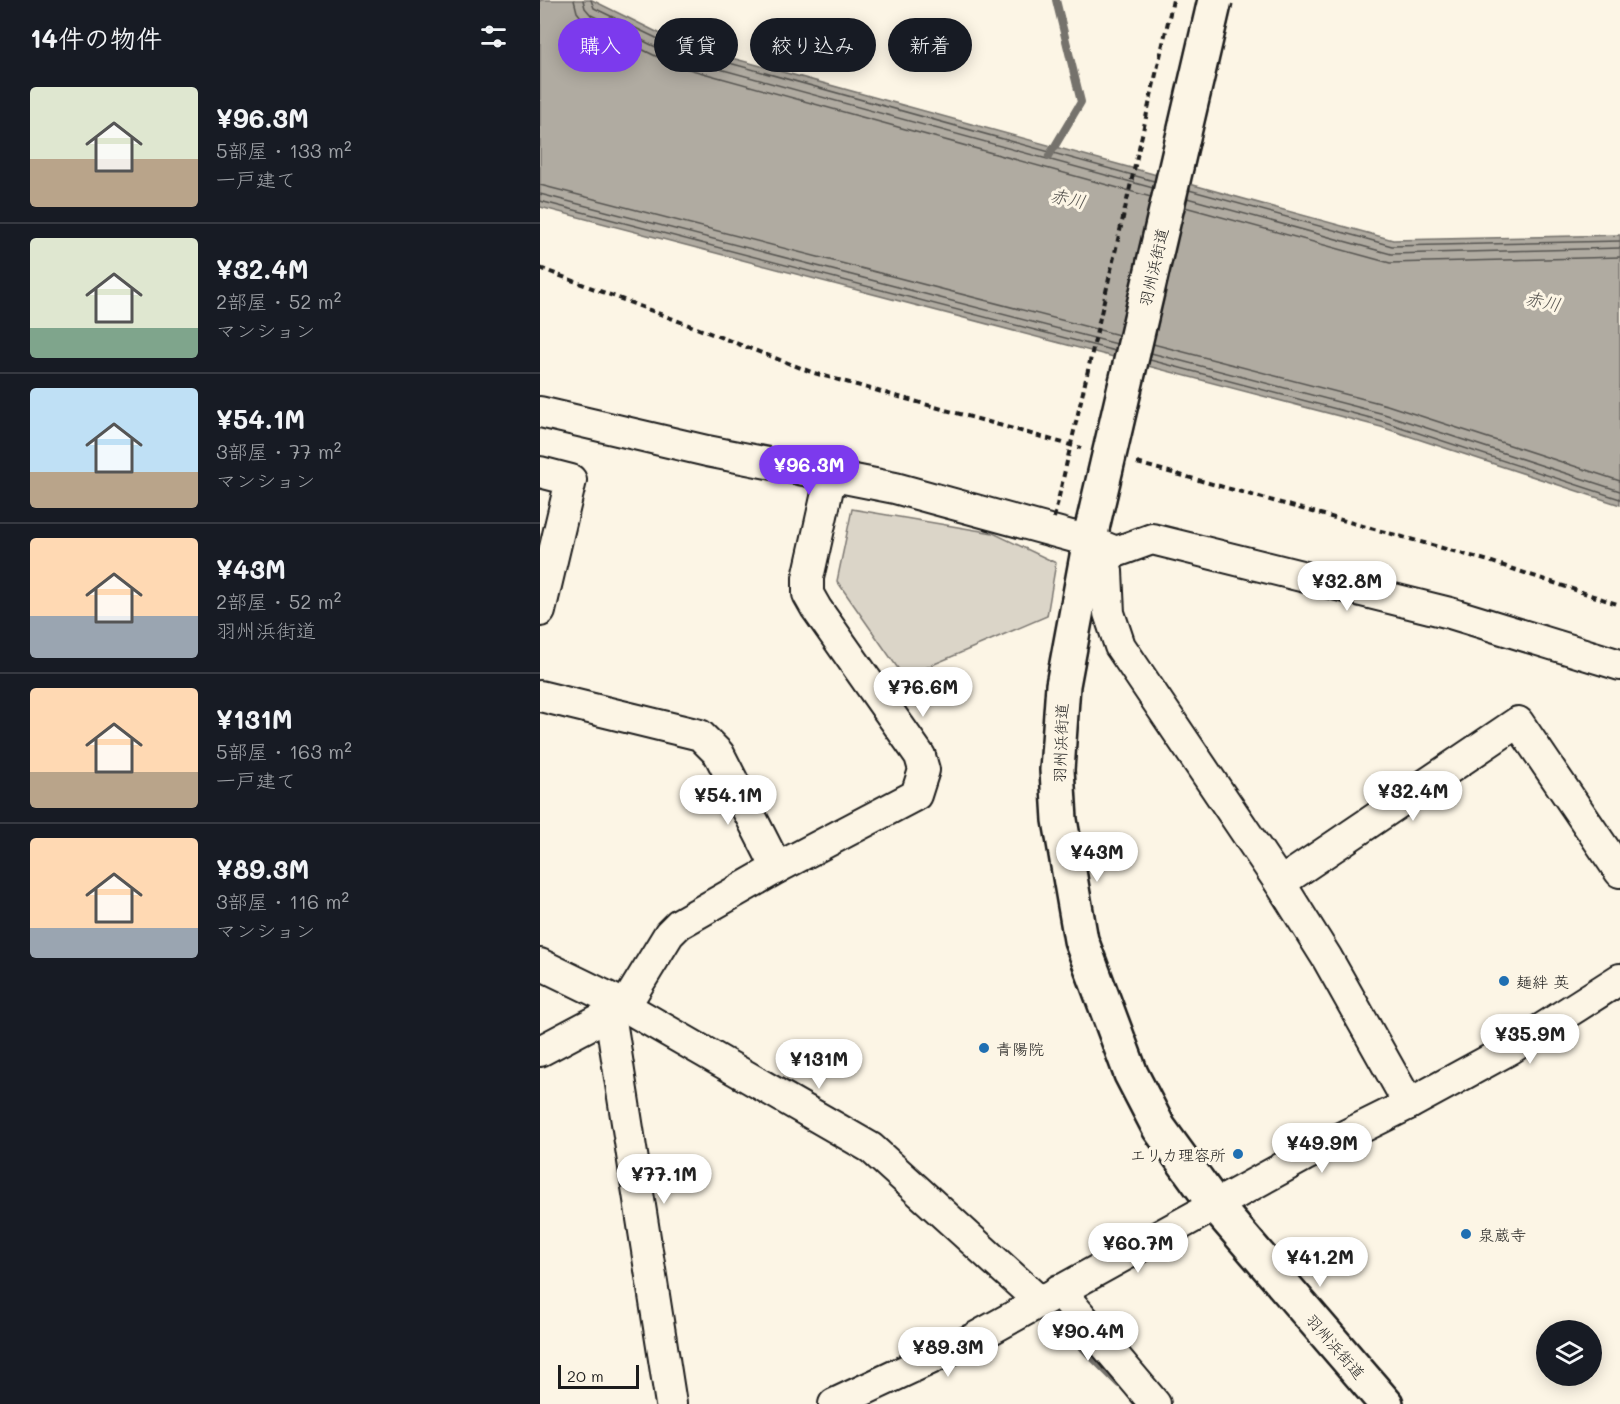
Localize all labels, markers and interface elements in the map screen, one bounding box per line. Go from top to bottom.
chip: 購入 [558,18,642,72]
chip: 賃貸 [654,18,738,72]
chip: 絞り込み [750,18,876,72]
chip: 新着 [888,18,972,72]
icon: filters [477,20,510,53]
text: 14件の物件 [30,21,162,55]
text: ¥96.3M [216,101,309,135]
icon: home [78,111,150,183]
text: 5部屋 · 133 m² [216,137,351,163]
text: 一戸建て [216,166,296,192]
water label: 赤川 [1048,183,1088,213]
street label: 羽州浜街道 [1134,226,1172,308]
text: ¥32.4M [216,252,309,286]
icon: home [78,262,150,334]
water label: 赤川 [1523,286,1563,316]
text: 2部屋 · 52 m² [216,288,341,314]
text: マンション [216,317,315,343]
text: ¥54.1M [216,402,305,436]
icon: home [78,412,150,484]
text: 3部屋 · 77 m² [216,438,341,464]
pin: ¥96.3M [760,445,858,496]
text: ¥96.3M [773,451,845,477]
text: マンション [216,467,315,493]
text: ¥43M [216,552,286,586]
pin: ¥32.8M [1298,561,1396,612]
icon: home [78,562,150,634]
text: ¥32.8M [1311,567,1383,593]
text: 2部屋 · 52 m² [216,588,341,614]
text: 羽州浜街道 [216,617,316,643]
pin: ¥76.6M [874,667,972,718]
text: ¥76.6M [888,673,958,699]
text: ¥131M [216,702,293,736]
street label: 羽州浜街道 [1048,703,1072,783]
icon: home [78,712,150,784]
text: 5部屋 · 163 m² [216,738,352,764]
text: 一戸建て [216,767,296,793]
pin: ¥32.4M [1364,771,1462,822]
pin: ¥54.1M [679,775,777,826]
text: ¥32.4M [1377,777,1449,803]
text: ¥54.1M [694,781,762,807]
pin: ¥43M [1061,832,1133,883]
text: ¥43M [1070,838,1124,864]
text: ¥89.3M [216,852,309,886]
icon: home [78,862,150,934]
text: 3部屋 · 116 m² [216,888,349,914]
text: マンション [216,917,315,943]
place label: 麺絆 英 [1516,971,1569,992]
marker: 麺絆 英 [1497,974,1511,988]
pin: ¥35.9M [1481,1014,1579,1065]
text: ¥35.9M [1494,1020,1566,1046]
place label: 青陽院 [996,1038,1044,1059]
pin: ¥131M [777,1039,861,1090]
marker: 青陽院 [977,1041,991,1055]
text: ¥131M [790,1045,849,1071]
pin: ¥49.9M [1273,1123,1371,1174]
text: ¥49.9M [1286,1129,1358,1155]
place label: エリカ理容所 [1130,1144,1226,1165]
marker: エリカ理容所 [1231,1147,1245,1161]
pin: ¥77.1M [615,1154,713,1205]
text: ¥77.1M [631,1160,697,1186]
pin: ¥60.7M [1089,1223,1187,1274]
place label: 泉蔵寺 [1478,1224,1526,1245]
marker: 泉蔵寺 [1459,1227,1473,1241]
text: ¥60.7M [1102,1229,1174,1255]
pin: ¥41.2M [1271,1237,1369,1288]
text: ¥41.2M [1286,1243,1354,1269]
street label: 羽州浜街道 [1302,1309,1370,1383]
pin: ¥90.4M [1039,1311,1137,1362]
text: ¥90.4M [1052,1317,1125,1343]
map controls [1536,1320,1602,1386]
button: layers [1536,1320,1602,1386]
pin: ¥89.3M [899,1327,997,1378]
text: ¥89.3M [912,1333,984,1359]
scale bar [558,1362,639,1390]
text: 20 m [567,1365,604,1386]

